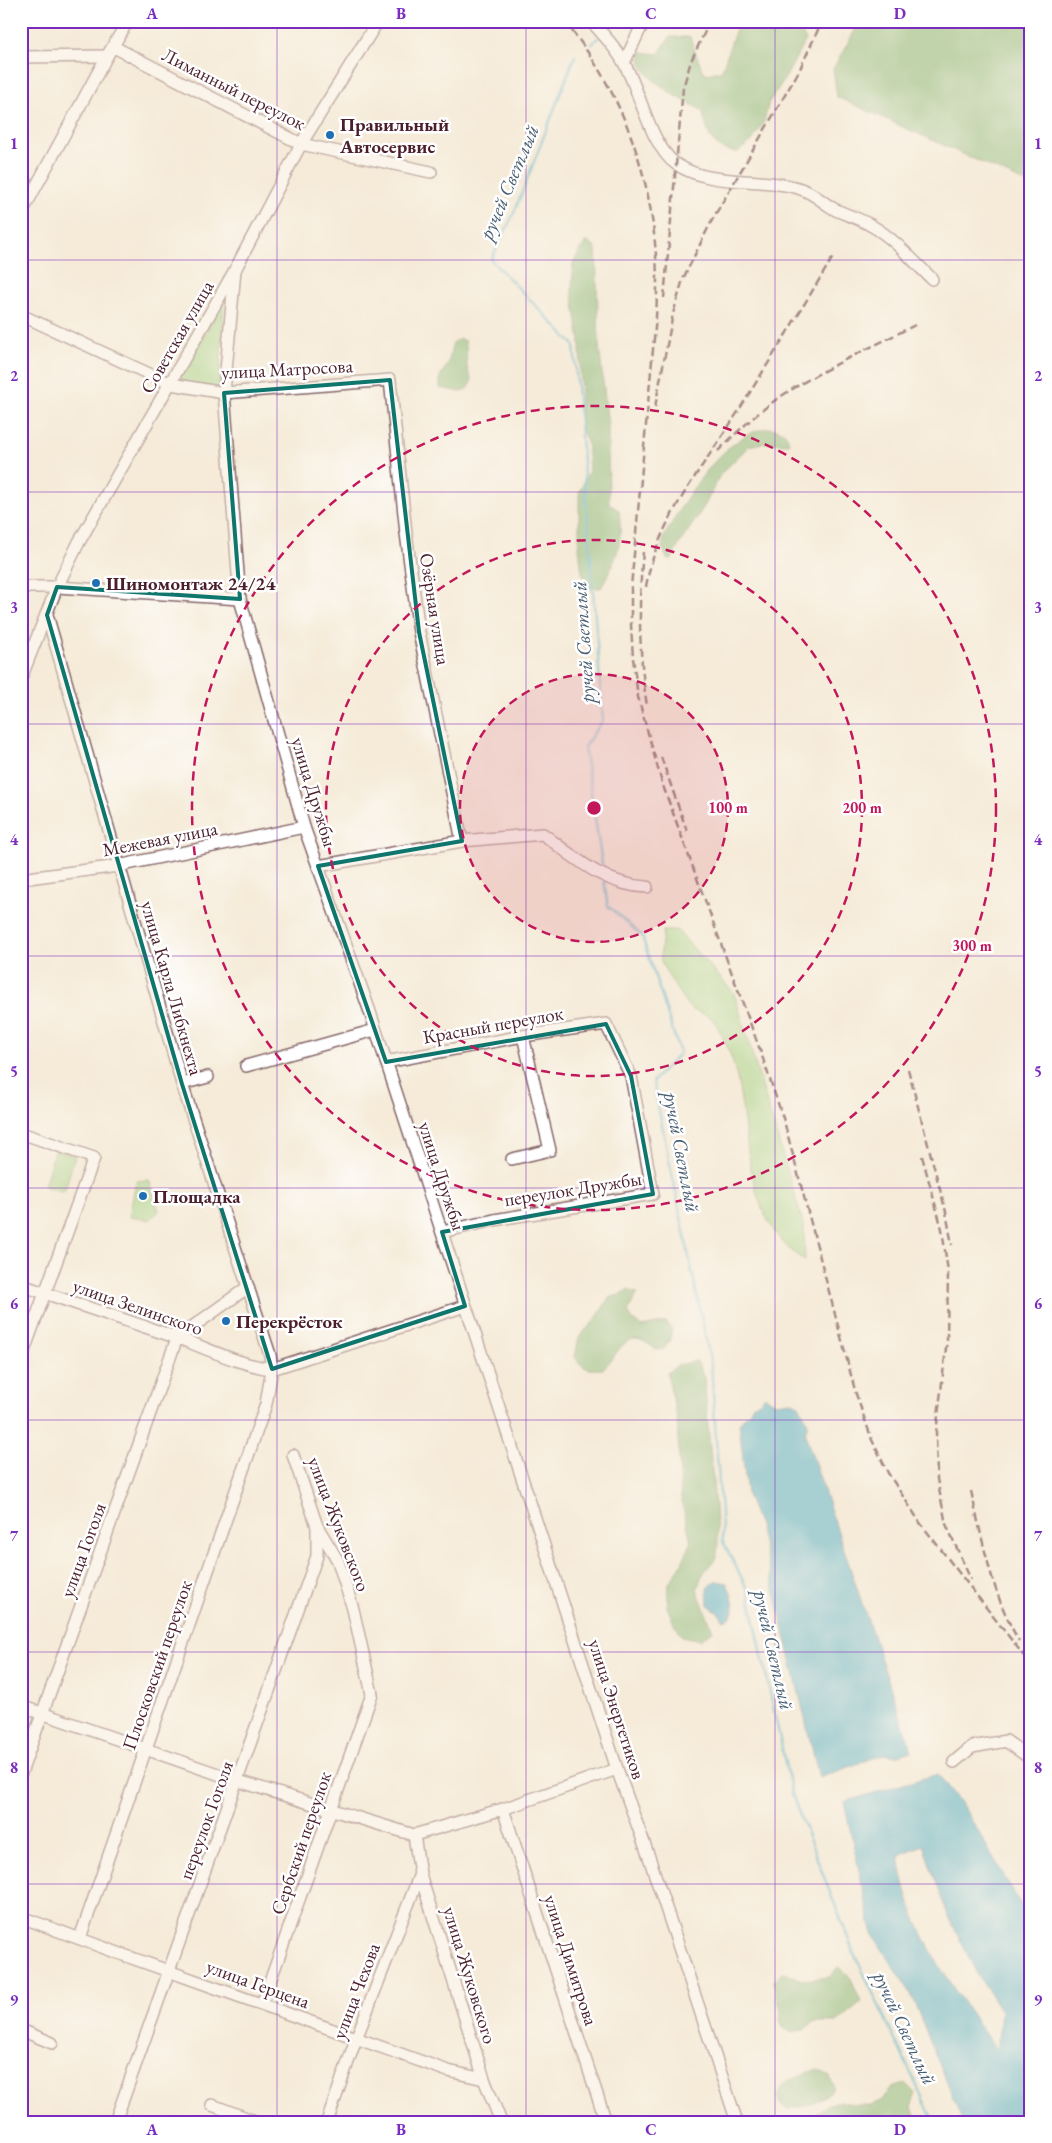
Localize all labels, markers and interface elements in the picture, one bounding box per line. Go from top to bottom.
text: A [145,3,158,24]
text: B [396,3,406,24]
text: C [645,3,657,24]
text: D [894,3,906,24]
street label: Лиманный переулок [158,42,310,136]
place label: Правильный Автосервис [339,112,449,159]
water label: ручей Светлый [472,121,545,246]
marker: Правильный Автосервис [324,129,336,141]
text: 1 [10,133,18,154]
text: 1 [1034,133,1042,154]
street label: Советская улица [135,276,220,398]
street label: улица Матросова [220,353,354,385]
text: 2 [10,365,19,386]
text: 2 [1034,365,1043,386]
street label: Озёрная улица [414,551,456,667]
place label: Шиномонтаж 24/24 [106,571,276,596]
marker: Шиномонтаж 24/24 [90,577,102,589]
water label: ручей Светлый [566,580,600,707]
text: 3 [10,597,18,618]
text: 3 [1034,597,1042,618]
street label: улица Дружбы [285,734,343,850]
text: 100 m [708,798,748,817]
text: 200 m [842,798,882,817]
centre of rings [585,799,603,817]
street label: Межевая улица [100,816,220,862]
text: 4 [10,829,19,850]
text: 4 [1034,829,1043,850]
street label: улица Карла Либкнехта [135,898,209,1079]
text: 300 m [952,936,992,955]
street label: Красный переулок [421,1000,565,1050]
text: 5 [10,1061,18,1082]
text: 5 [1034,1061,1042,1082]
water label: ручей Светлый [657,1087,706,1214]
street label: улица Дружбы [413,1118,471,1234]
street label: переулок Дружбы [503,1166,644,1212]
place label: Площадка [153,1184,241,1209]
marker: Площадка [137,1190,149,1202]
street label: улица Зелинского [70,1273,206,1341]
text: 6 [10,1293,19,1314]
text: 6 [1034,1293,1043,1314]
place label: Перекрёсток [236,1309,343,1334]
marker: Перекрёсток [220,1315,232,1327]
street label: улица Жуковского [302,1453,376,1595]
street label: улица Гоголя [54,1499,112,1601]
text: 7 [10,1525,19,1546]
text: 7 [1034,1525,1043,1546]
street label: Плосковский переулок [116,1577,198,1753]
water label: ручей Светлый [747,1585,800,1712]
street label: улица Энергетиков [583,1636,651,1782]
text: 8 [10,1757,18,1778]
street label: переулок Гоголя [173,1757,239,1883]
text: 8 [1034,1757,1042,1778]
street label: Сербский переулок [265,1768,337,1918]
street label: улица Димитрова [538,1891,604,2029]
street label: улица Жуковского [437,1903,503,2047]
street label: улица Чехова [326,1939,386,2043]
street label: улица Герцена [203,1954,314,2014]
water label: ручей Светлый [866,1964,943,2089]
text: 9 [10,1989,19,2010]
text: 9 [1034,1989,1043,2010]
text: A [145,2119,158,2140]
text: B [396,2119,406,2140]
text: C [645,2119,657,2140]
text: D [894,2119,906,2140]

